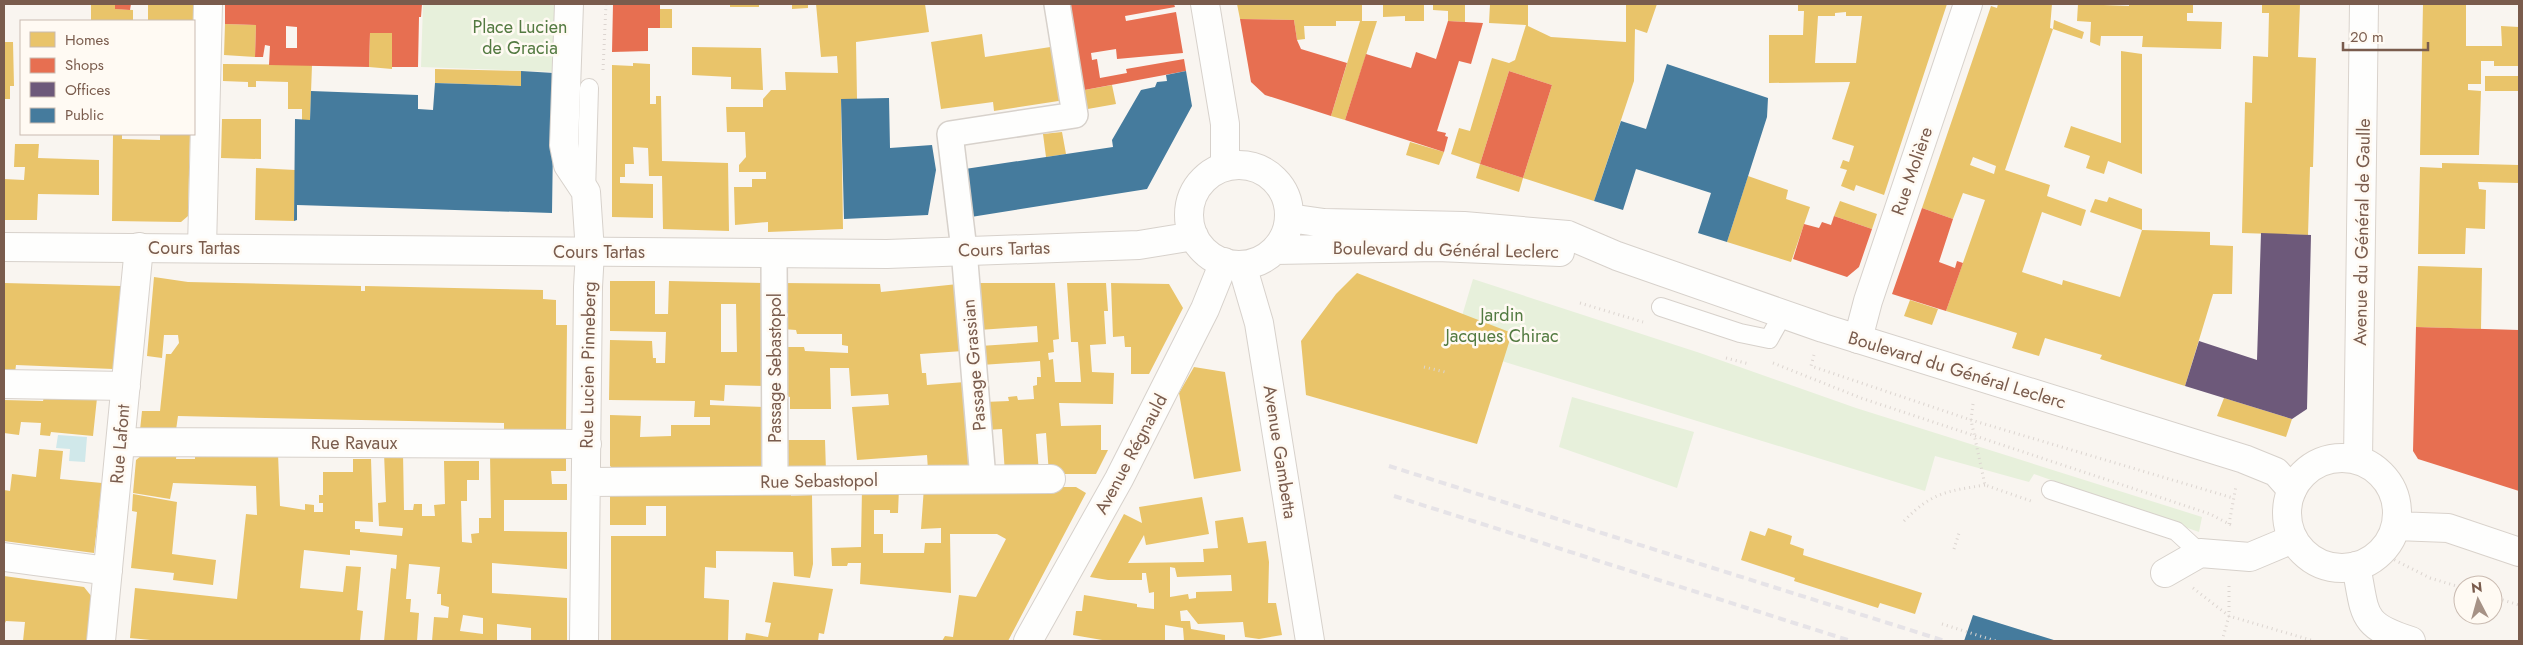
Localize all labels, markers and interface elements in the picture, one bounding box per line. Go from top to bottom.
park label: Place Lucien de Gracia [472,14,568,61]
legend [20,20,195,135]
scale bar [2343,20,2428,52]
text: 20 m [2350,26,2384,48]
text: Homes [65,29,109,51]
text: Shops [65,54,104,76]
text: Offices [65,79,110,101]
text: Public [65,104,104,126]
street label: Avenue du Général de Gaulle [2347,118,2377,346]
street label: Rue Molière [1885,123,1939,219]
street label: Cours Tartas [958,234,1050,264]
street label: Cours Tartas [148,235,240,261]
street label: Boulevard du Général Leclerc [1333,235,1559,265]
street label: Cours Tartas [553,239,645,265]
street label: Rue Lucien Pinneberg [574,281,602,449]
street label: Passage Sebastopol [762,293,788,443]
street label: Passage Grassian [955,298,993,432]
park label: Jardin Jacques Chirac [1443,302,1559,349]
street label: Boulevard du Général Leclerc [1845,325,2069,415]
street label: Avenue Gambetta [1257,383,1303,521]
street label: Avenue Régnauld [1088,389,1174,519]
street label: Rue Lafont [104,402,136,485]
street label: Rue Ravaux [311,430,398,456]
street label: Rue Sebastopol [760,467,878,495]
north arrow [2453,575,2503,625]
text: N [2470,577,2483,598]

